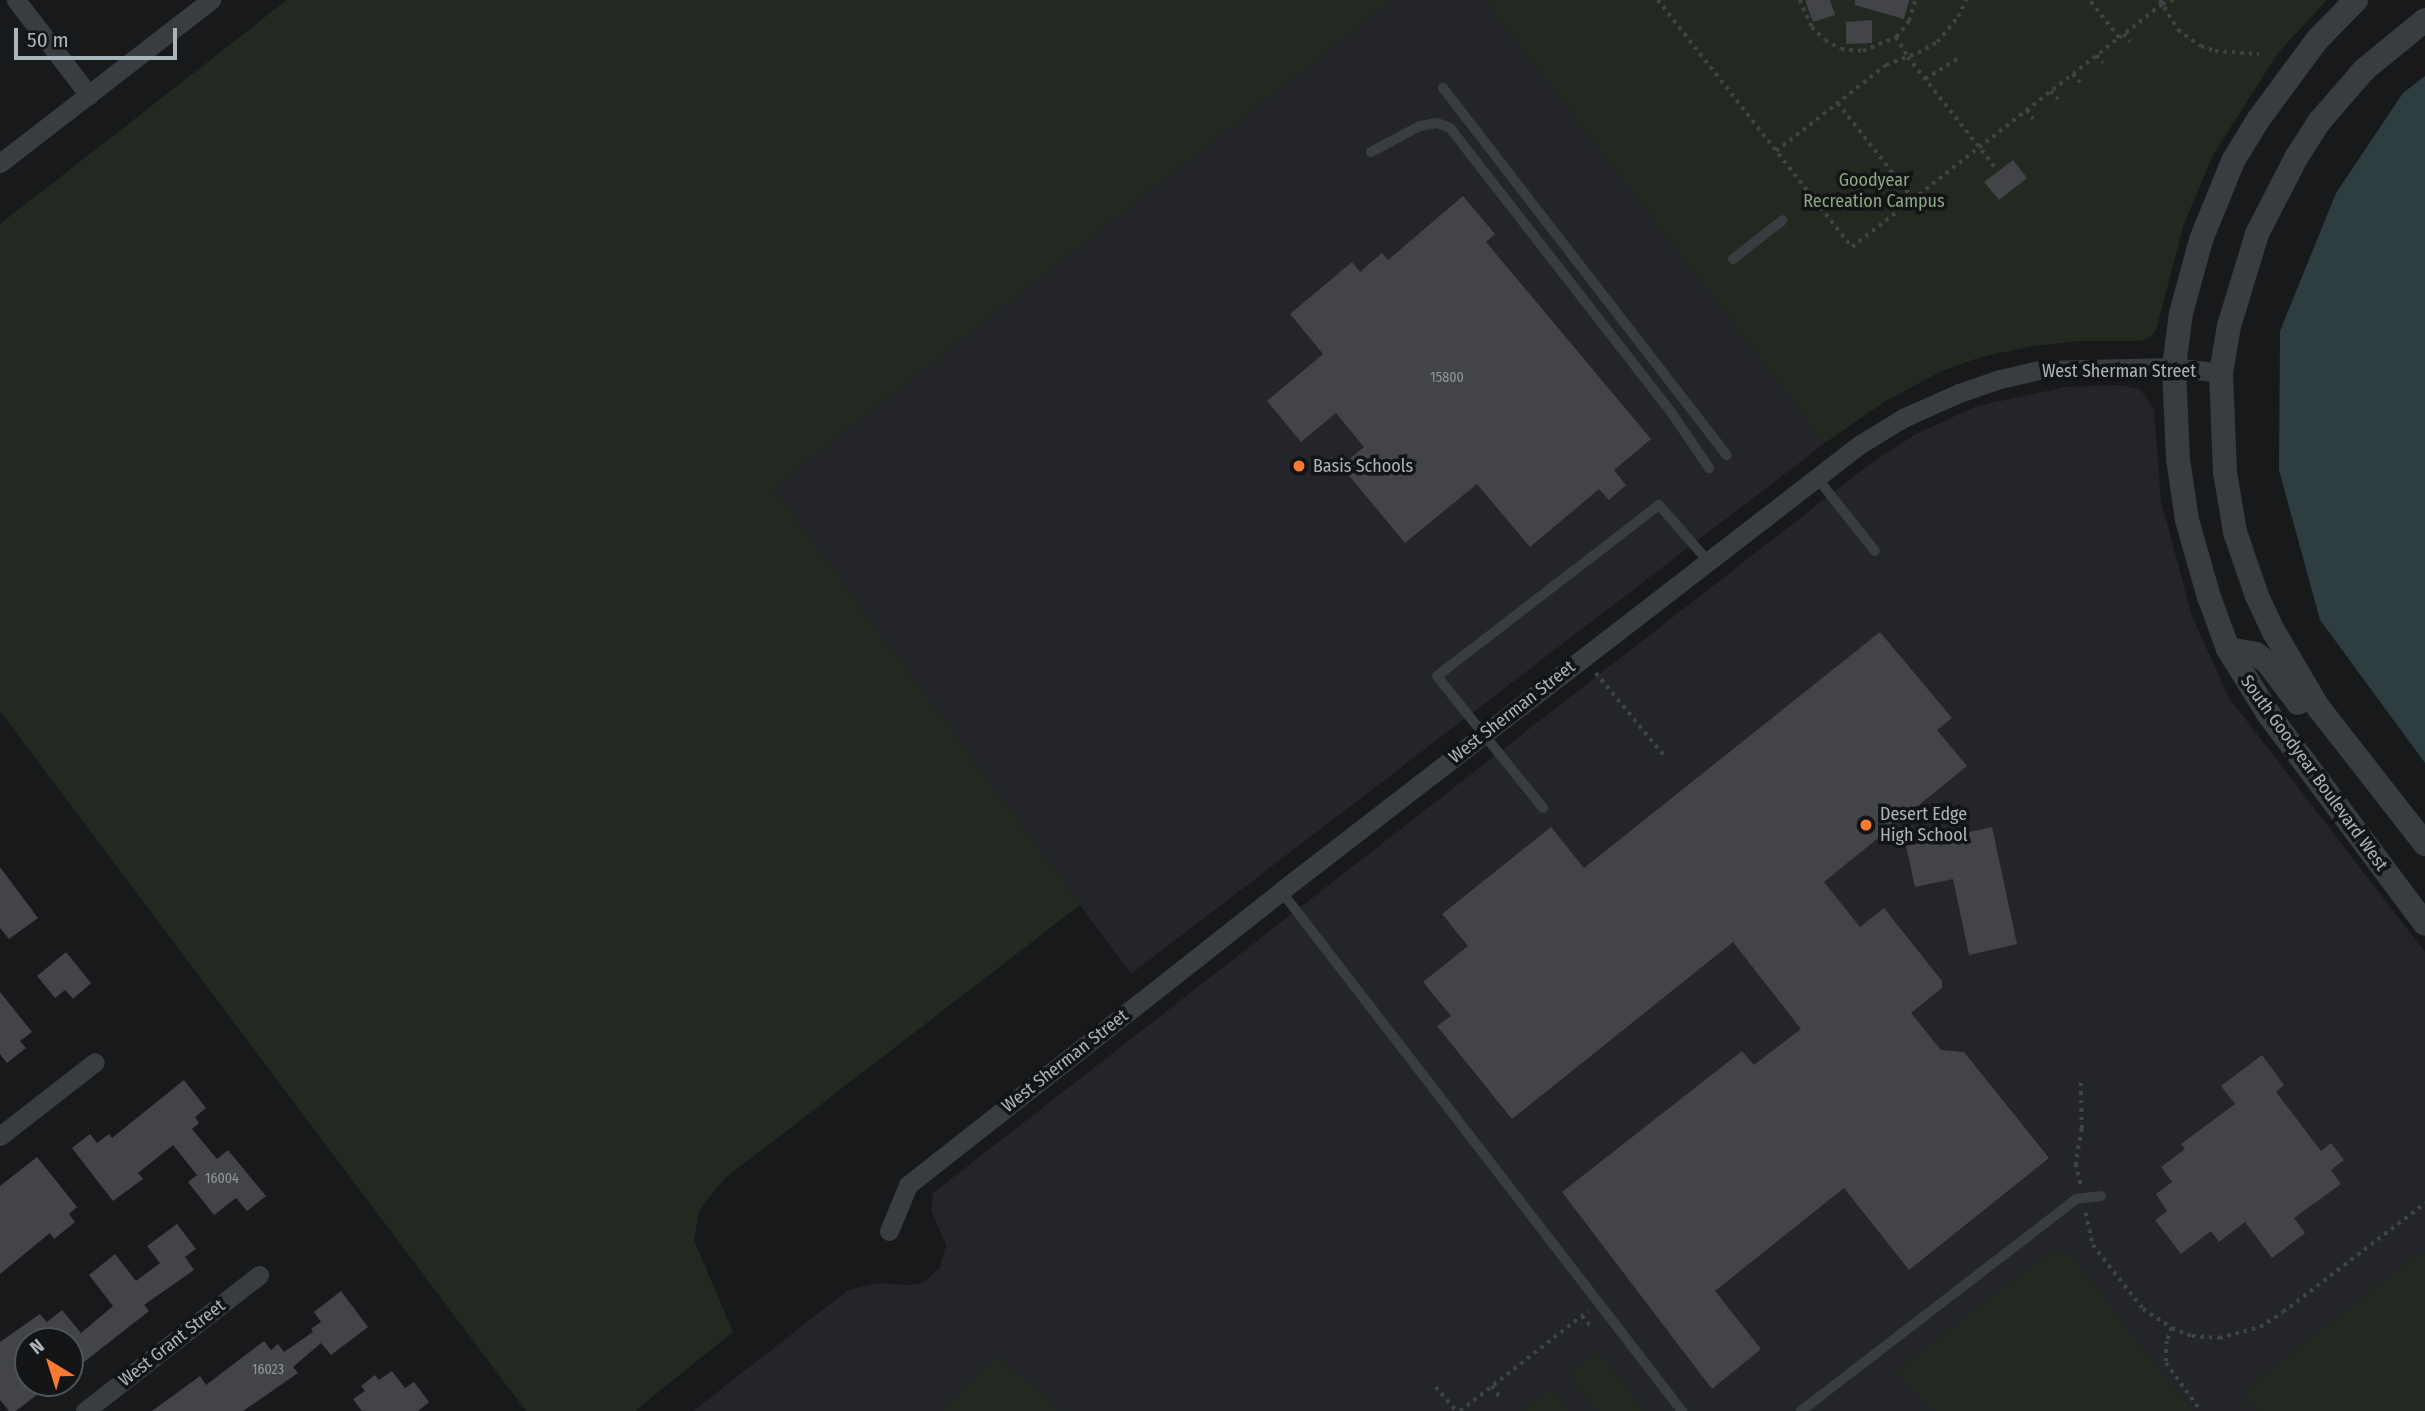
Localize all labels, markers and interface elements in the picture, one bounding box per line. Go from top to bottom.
scale bar [18,14,180,58]
text: 50 m [27,27,69,53]
park label: Goodyear Recreation Campus [1803,170,1945,212]
street label: West Sherman Street [2042,360,2196,382]
house number: 15800 [1430,370,1464,386]
place label: Basis Schools [1313,455,1413,477]
marker: Basis Schools [1291,458,1307,474]
street label: West Sherman Street [1445,656,1579,768]
street label: South Goodyear Boulevard West [2236,671,2392,875]
place label: Desert Edge High School [1880,804,1967,846]
marker: Desert Edge High School [1858,817,1874,833]
street label: West Sherman Street [998,1005,1132,1117]
house number: 16004 [205,1171,239,1187]
street label: West Grant Street [115,1295,229,1391]
north arrow [14,1327,84,1397]
text: N [25,1334,49,1359]
house number: 16023 [252,1362,284,1378]

